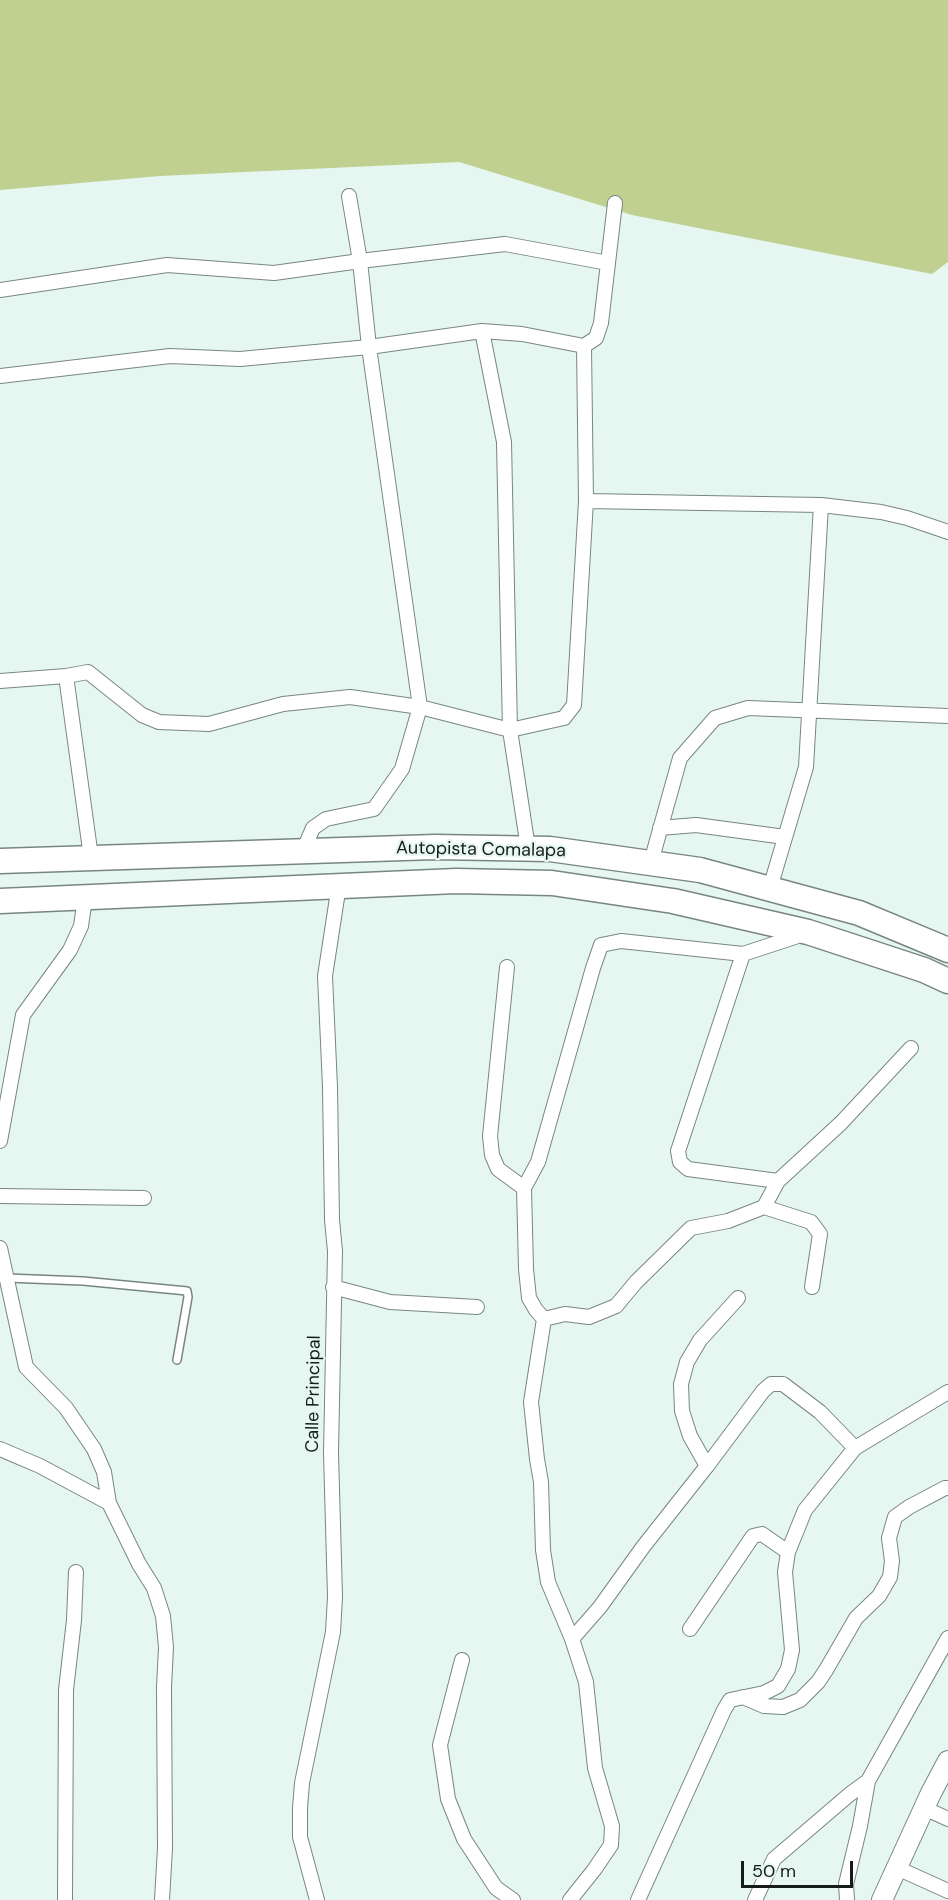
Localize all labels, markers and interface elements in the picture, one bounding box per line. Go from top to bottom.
street label: Autopista Comalapa [396,838,566,862]
street label: Calle Principal [302,1335,326,1453]
scale bar [744,1849,856,1887]
text: 50 m [752,1859,796,1883]

